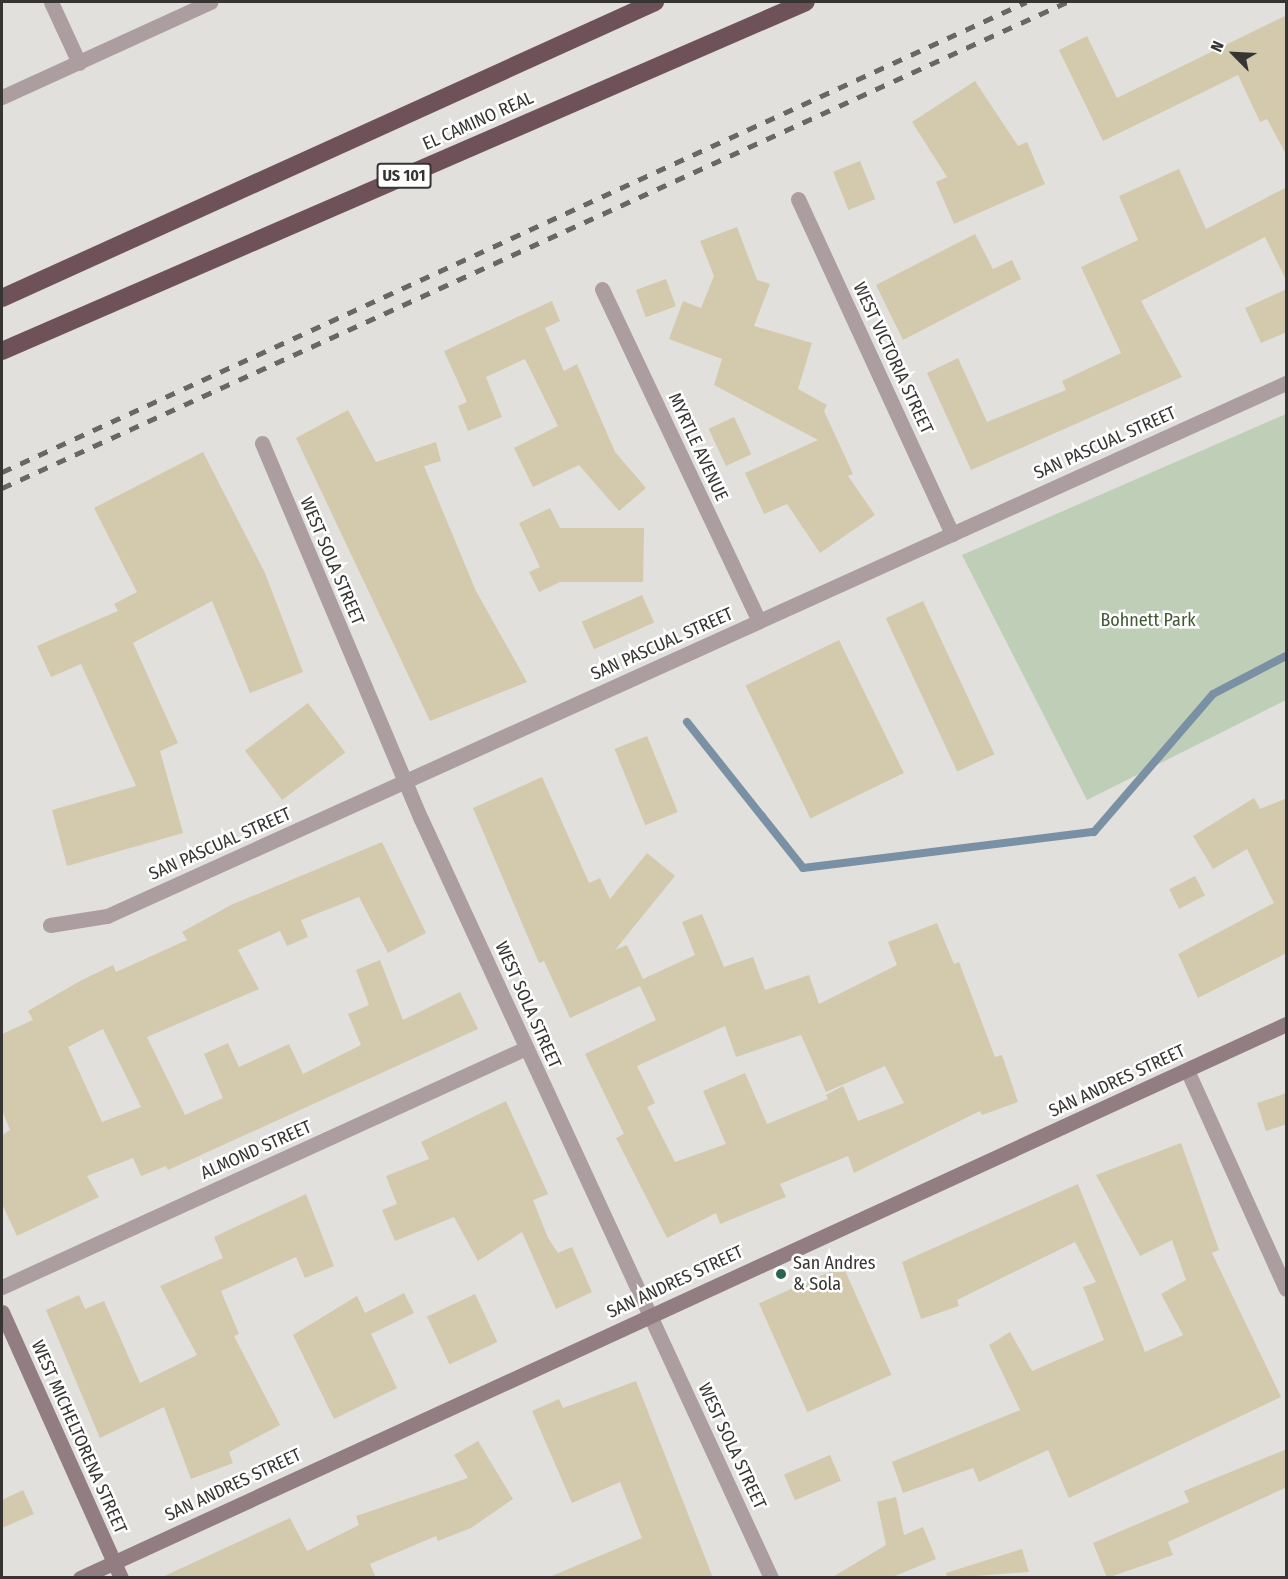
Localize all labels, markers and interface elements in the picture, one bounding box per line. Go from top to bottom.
north arrow [1204,24,1264,84]
text: N [1206,38,1228,55]
street label: EL CAMINO REAL [419,87,537,155]
road number: US 101 [376,163,432,189]
street label: WEST VICTORIA STREET [848,279,938,437]
street label: MYRTLE AVENUE [664,390,732,504]
street label: SAN PASCUAL STREET [1031,402,1179,484]
street label: WEST SOLA STREET [295,494,369,628]
street label: SAN PASCUAL STREET [588,603,736,685]
park label: Bohnett Park [1100,609,1196,631]
street label: SAN PASCUAL STREET [146,803,294,885]
street label: WEST SOLA STREET [490,938,566,1072]
street label: SAN ANDRES STREET [1046,1040,1188,1122]
street label: ALMOND STREET [197,1116,315,1184]
street label: SAN ANDRES STREET [604,1241,746,1323]
place label: San Andres & Sola [793,1253,875,1296]
marker: San Andres & Sola [774,1267,788,1281]
street label: WEST MICHELTORENA STREET [27,1337,131,1537]
street label: WEST SOLA STREET [693,1380,771,1512]
street label: SAN ANDRES STREET [162,1444,304,1526]

